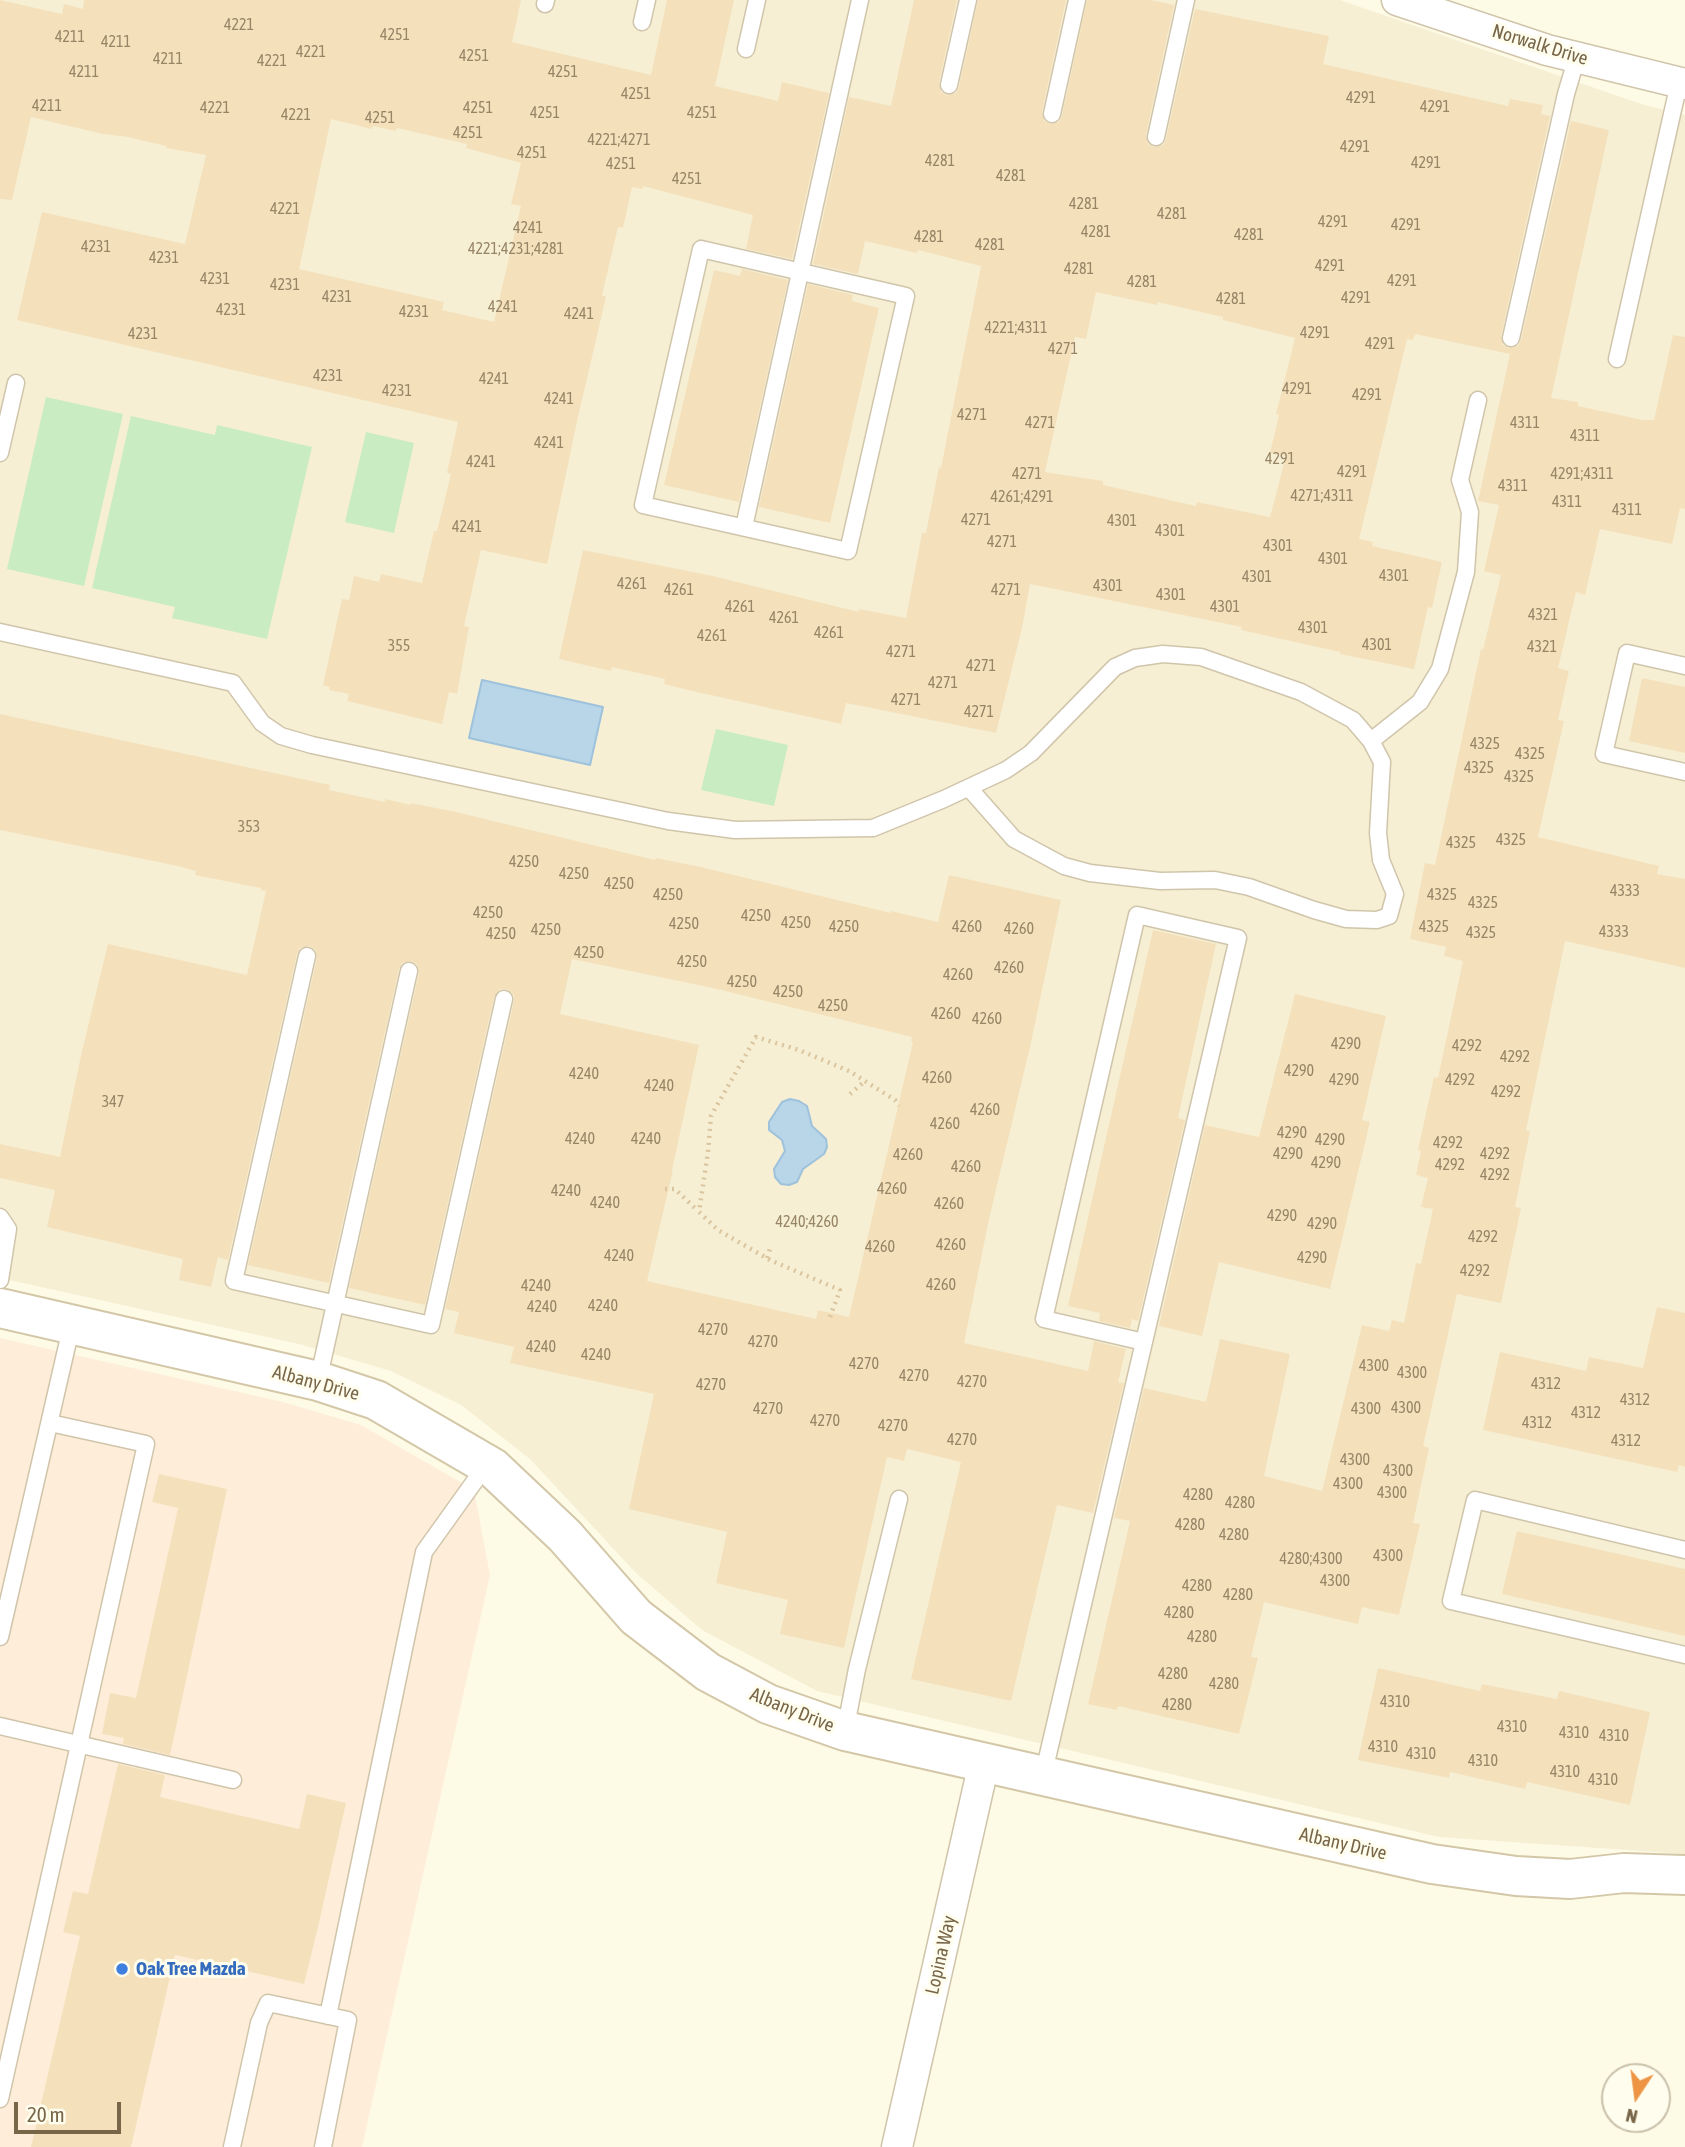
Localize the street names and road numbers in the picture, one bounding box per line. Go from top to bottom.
street label: Norwalk Drive [1490,20,1590,70]
street label: Albany Drive [270,1361,362,1405]
street label: Albany Drive [747,1683,837,1737]
street label: Albany Drive [1297,1823,1389,1865]
street label: Lopina Way [921,1913,961,1997]

